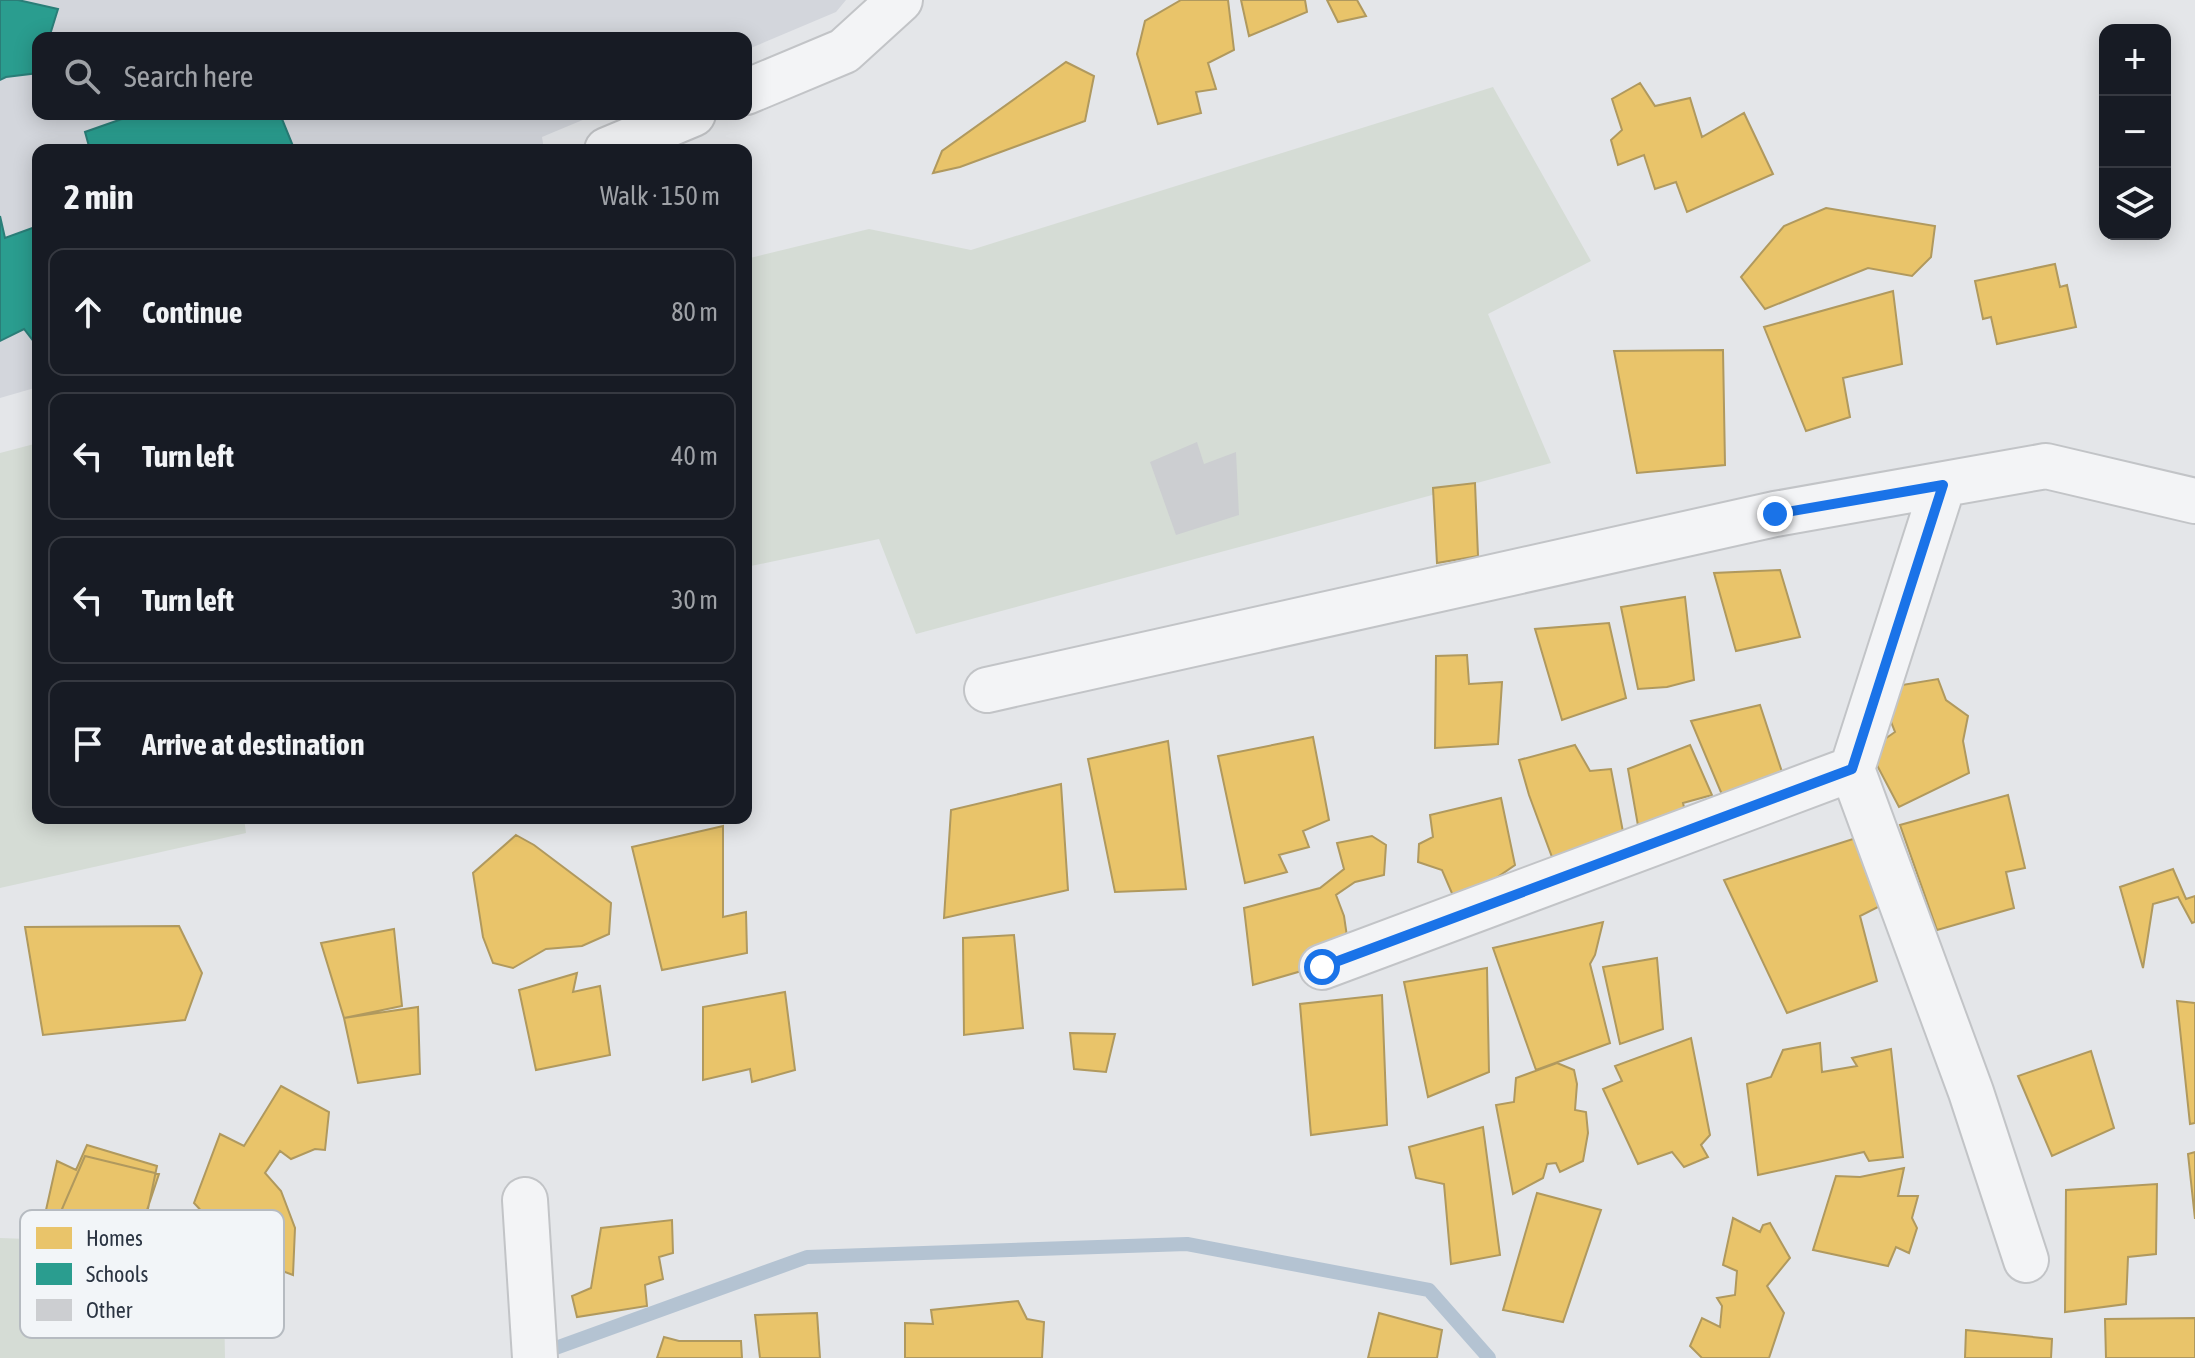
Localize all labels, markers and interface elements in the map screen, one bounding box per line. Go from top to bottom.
map controls [2099,24,2171,240]
button: + [2099,24,2171,96]
search box [32,32,752,120]
icon: search [60,54,104,98]
text: Search here [124,59,253,93]
button: − [2099,96,2171,168]
button: layers [2099,168,2171,240]
text: 2 min [64,177,133,216]
text: Walk · 150 m [600,181,720,211]
icon: ahead [66,290,110,334]
text: Continue [142,295,242,329]
text: 80 m [671,297,718,327]
icon: left [66,434,110,478]
text: Turn left [142,439,234,473]
text: 40 m [671,441,718,471]
route end [1757,496,1793,532]
icon: left [66,578,110,622]
text: Turn left [142,583,234,617]
text: 30 m [671,585,718,615]
icon: arrive [66,722,110,766]
text: Arrive at destination [142,727,364,761]
route start [1304,949,1340,985]
legend [20,1210,284,1338]
text: Homes [86,1225,143,1251]
text: Schools [86,1261,149,1287]
text: Other [86,1297,133,1323]

